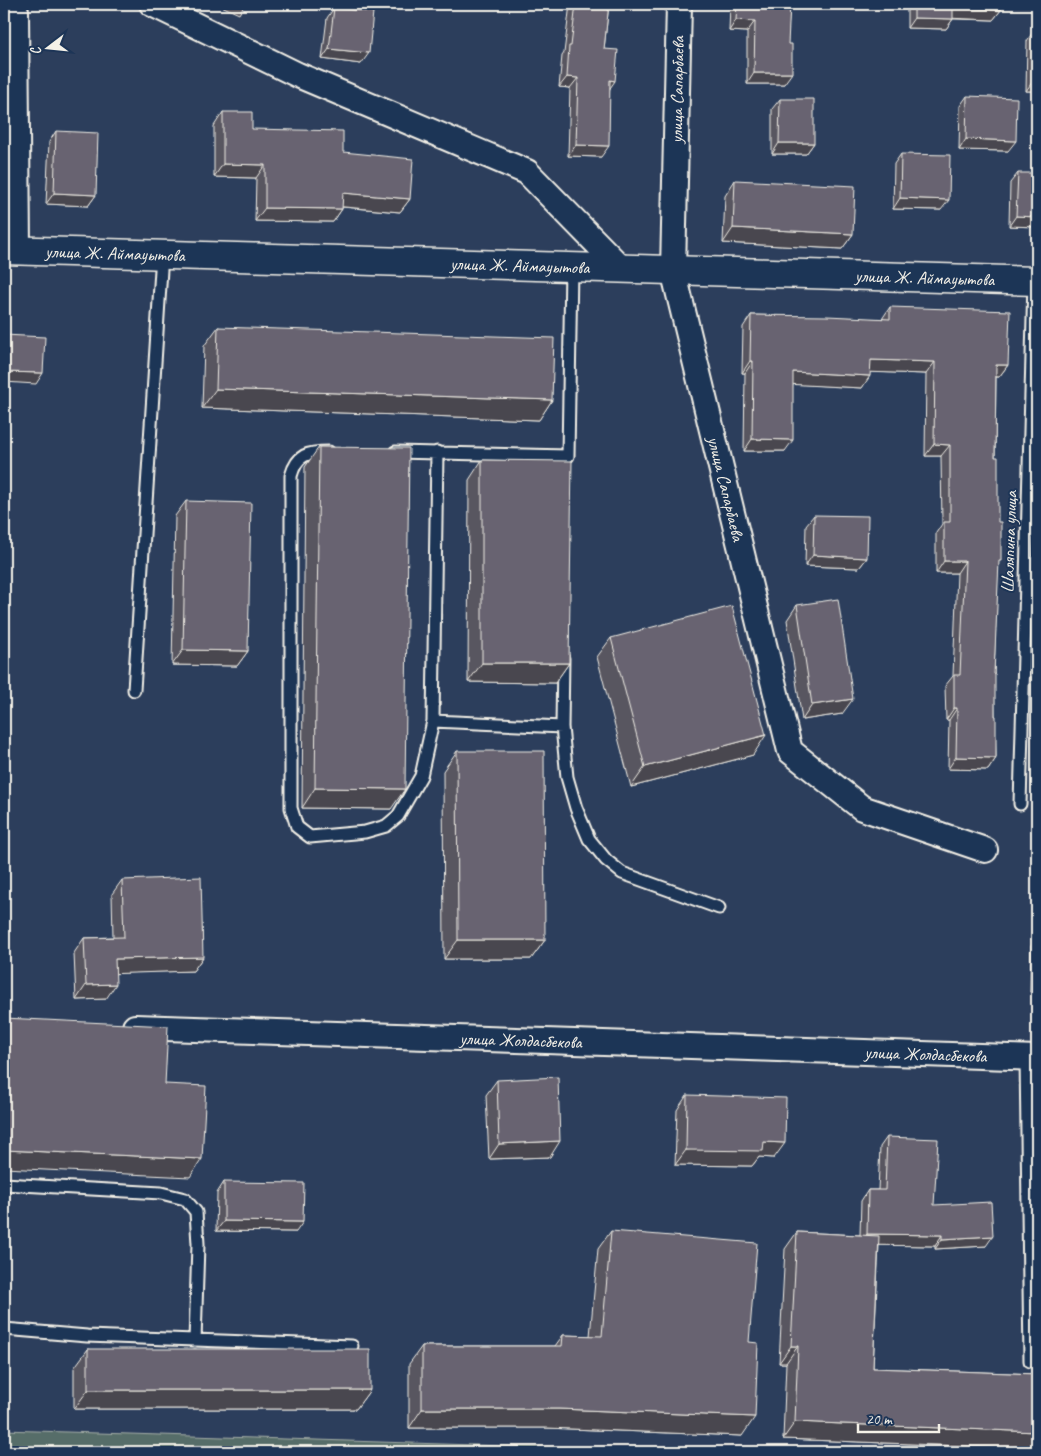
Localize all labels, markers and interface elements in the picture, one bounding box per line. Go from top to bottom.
north arrow [22,22,72,72]
street label: улица Сапарбаева [665,35,689,145]
text: С [26,44,45,57]
street label: улица Ж. Аймауытова [44,240,187,266]
street label: улица Ж. Аймауытова [449,252,592,279]
street label: улица Ж. Аймауытова [854,265,996,291]
street label: улица Сапарбаева [703,433,750,545]
street label: Шаляпина улица [996,489,1022,593]
street label: улица Жолдасбекова [458,1027,584,1053]
street label: улица Жолдасбекова [863,1041,989,1067]
scale bar [858,1401,940,1433]
text: 20 m [866,1410,893,1429]

